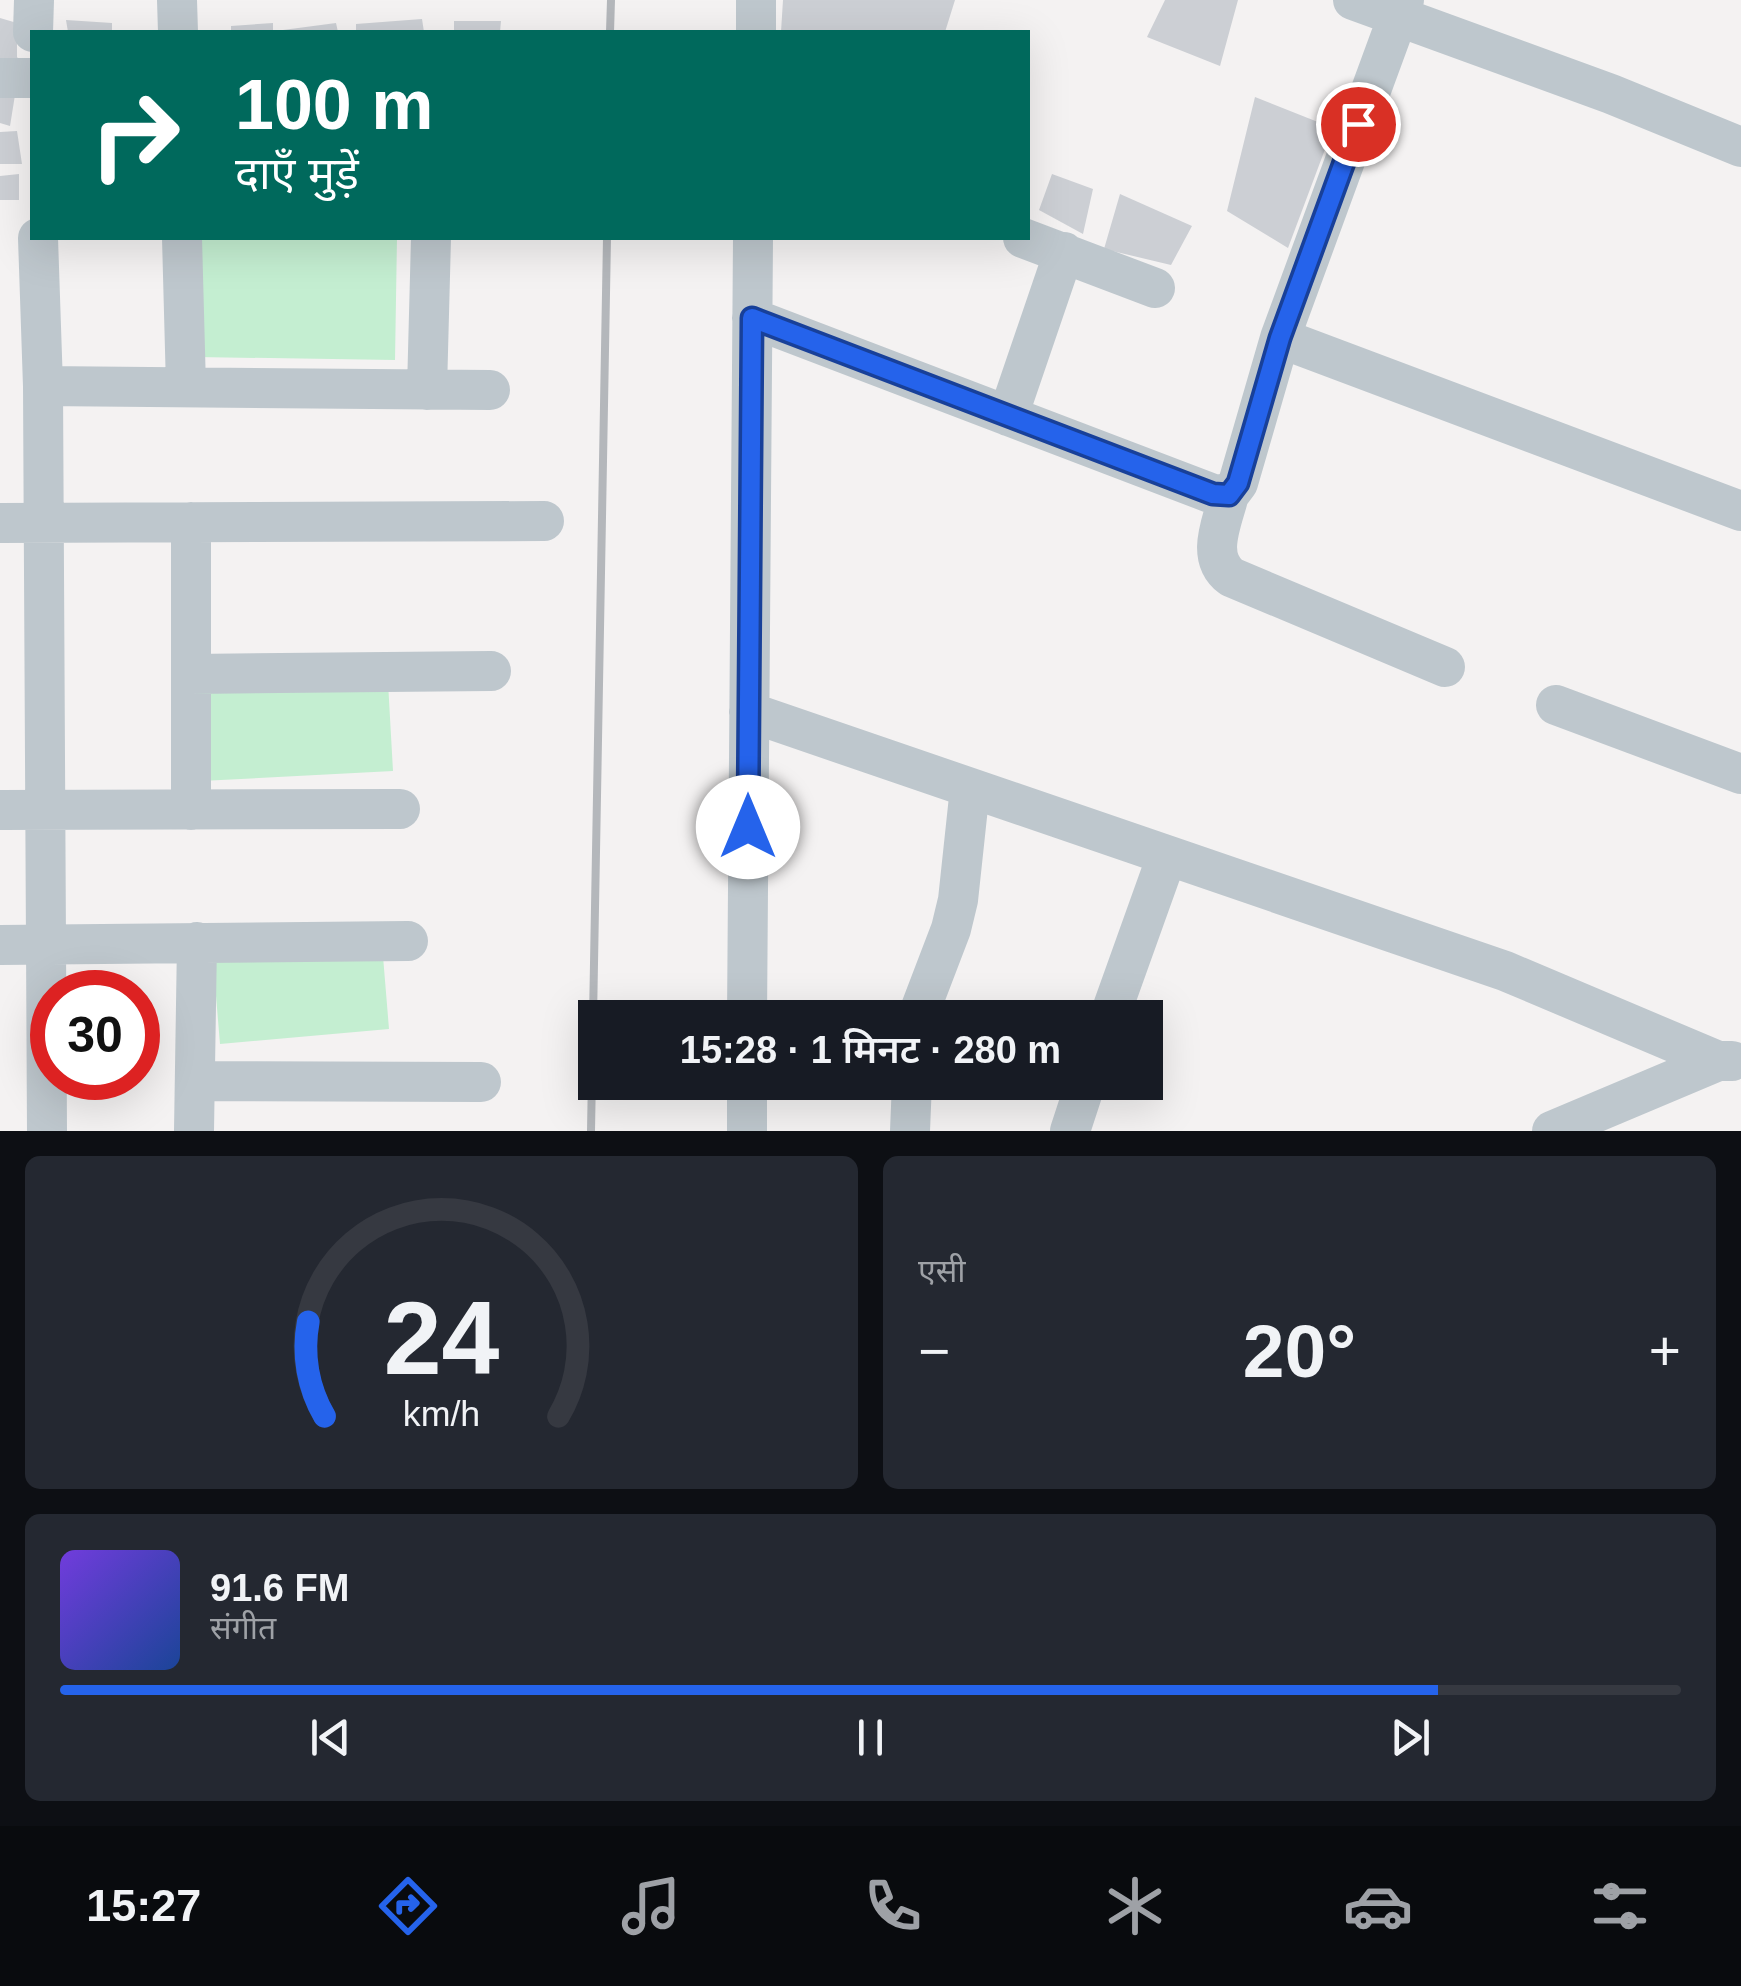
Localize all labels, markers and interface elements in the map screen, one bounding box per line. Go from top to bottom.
text: 100 m [235,66,433,144]
icon: right [70,70,200,200]
pin [1316,82,1401,167]
icon: arrive [1331,97,1386,152]
text: दाएँ मुड़ें [235,148,359,199]
position arrow [696,775,800,879]
speed limit sign: 30 [30,970,160,1100]
text: 15:28 · 1 मिनट · 280 m [680,1029,1061,1071]
text: एसी [918,1253,966,1289]
text: 24 [384,1280,499,1396]
text: 20° [1243,1309,1356,1393]
text: − [918,1320,950,1382]
text: + [1649,1320,1681,1382]
text: km/h [403,1394,480,1434]
text: 91.6 FM [210,1567,349,1609]
text: संगीत [210,1610,276,1646]
icon: previous [303,1710,358,1765]
icon: pause [843,1710,898,1765]
icon: next [1383,1710,1438,1765]
icon: directions [373,1871,443,1941]
icon: music [616,1871,686,1941]
icon: phone [858,1871,928,1941]
icon: climate [1100,1871,1170,1941]
icon: car [1343,1871,1413,1941]
icon: filters [1585,1871,1655,1941]
text: 15:27 [86,1880,201,1931]

